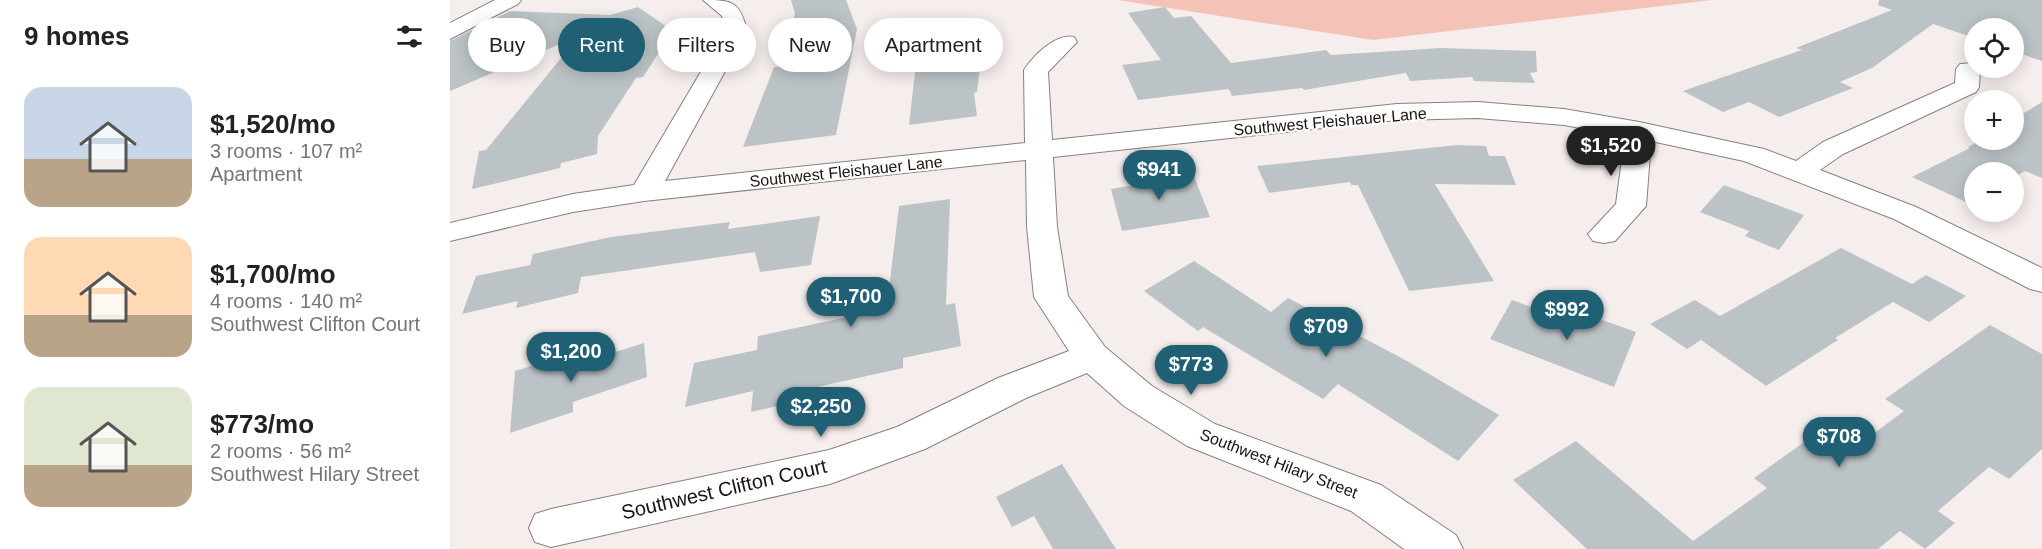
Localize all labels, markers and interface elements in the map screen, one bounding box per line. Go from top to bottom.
chip: Buy [468,18,546,72]
chip: Rent [558,18,645,72]
chip: Filters [657,18,756,72]
chip: New [768,18,852,72]
chip: Apartment [864,18,1003,72]
map controls [1964,18,2024,222]
button: locate [1964,18,2024,78]
icon: filters [393,20,426,53]
text: 9 homes [24,21,130,51]
button: + [1964,90,2024,150]
street label: Southwest Fleishauer Lane [1233,105,1427,138]
text: $1,520/mo [210,109,336,139]
icon: home [72,111,144,183]
pin: $1,520 [1562,126,1660,177]
text: $1,520 [1580,134,1642,156]
text: 3 rooms · 107 m² [210,140,362,162]
pin: $941 [1123,150,1195,201]
street label: Southwest Fleishauer Lane [749,153,943,190]
text: $941 [1137,158,1181,180]
button: − [1964,162,2024,222]
text: Apartment [210,163,302,185]
text: $1,700/mo [210,259,336,289]
icon: home [72,261,144,333]
pin: $1,700 [802,277,900,328]
text: $1,700 [820,285,882,307]
text: 4 rooms · 140 m² [210,290,362,312]
pin: $992 [1531,290,1603,341]
text: $992 [1545,298,1589,320]
pin: $709 [1290,307,1362,358]
text: Southwest Clifton Court [210,313,420,335]
text: $709 [1304,315,1348,337]
pin: $1,200 [522,332,620,383]
text: $1,200 [540,340,602,362]
pin: $773 [1155,345,1227,396]
text: $773 [1169,353,1213,375]
pin: $2,250 [772,387,870,438]
text: $2,250 [790,395,852,417]
text: $773/mo [210,409,314,439]
icon: home [72,411,144,483]
pin: $708 [1803,417,1875,468]
text: $708 [1817,425,1861,447]
street label: Southwest Hilary Street [1198,426,1360,502]
text: 2 rooms · 56 m² [210,440,351,462]
street label: Southwest Clifton Court [619,455,829,523]
text: Southwest Hilary Street [210,463,419,485]

